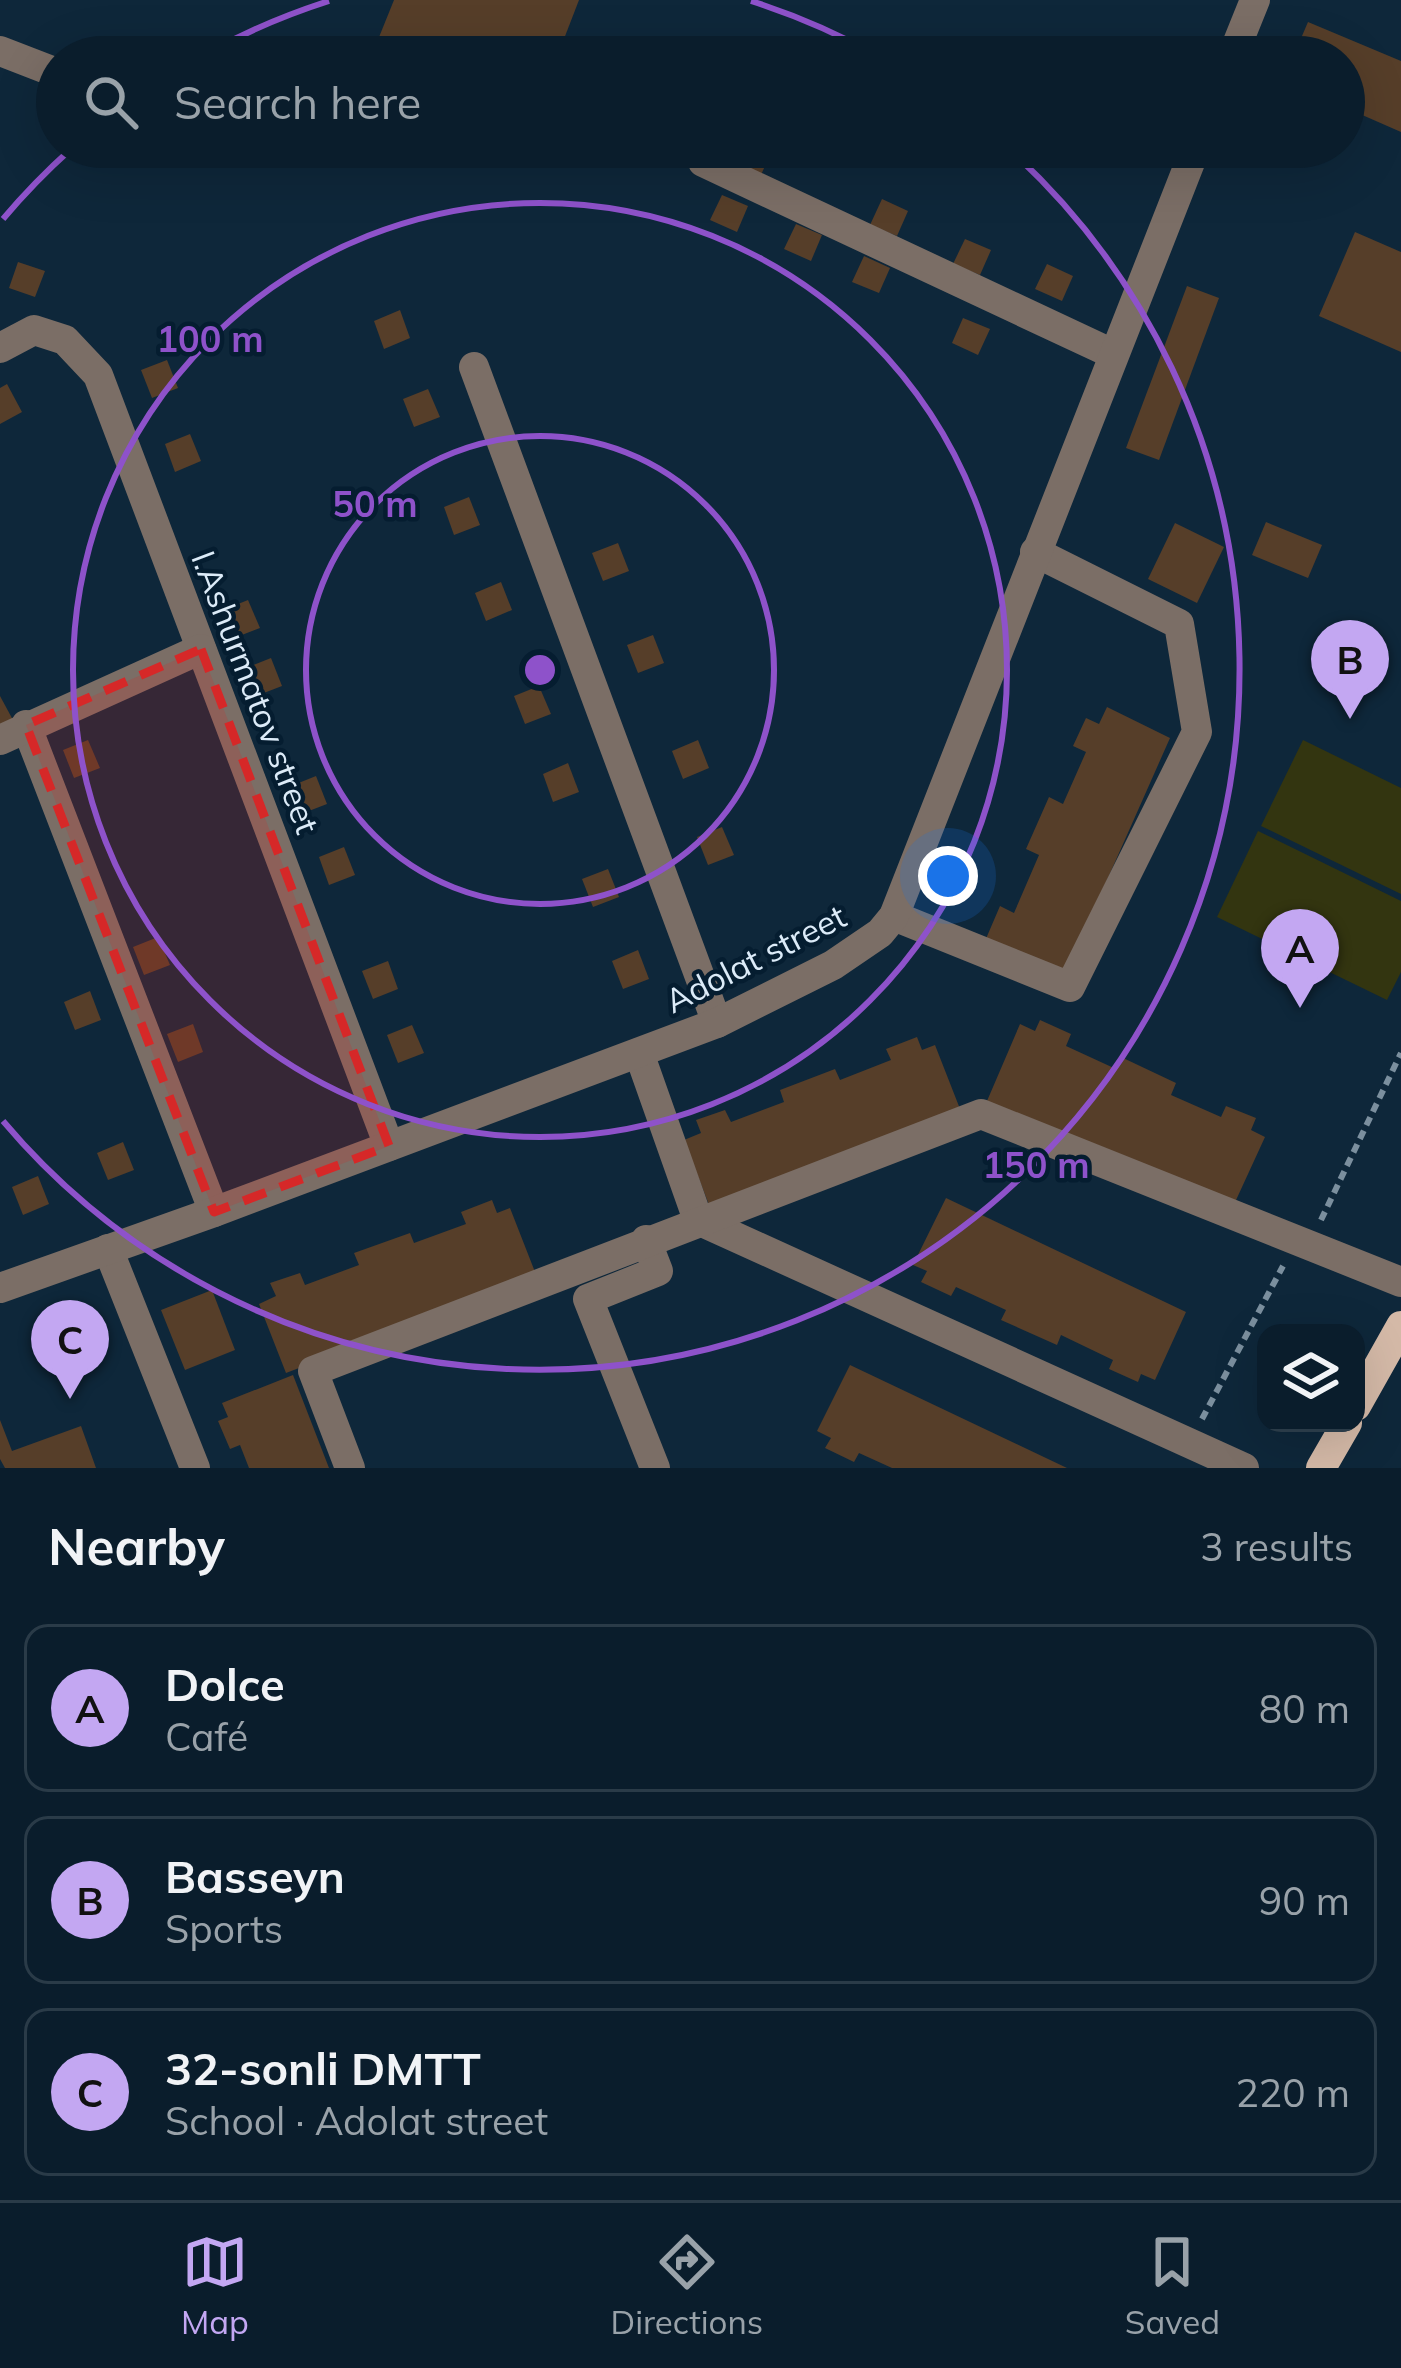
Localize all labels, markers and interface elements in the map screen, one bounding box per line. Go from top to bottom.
search box [36,36,1365,168]
icon: search [78,69,144,135]
text: Search here [174,74,421,130]
text: 100 m [156,316,264,361]
text: 50 m [332,481,418,526]
street label: I.Ashurmatov street [183,545,329,839]
pin: B [1311,620,1389,719]
centre of rings [519,649,561,691]
your location [918,846,978,906]
street label: Adolat street [658,895,852,1021]
pin: A [1261,909,1339,1008]
text: 150 m [982,1142,1090,1187]
pin: C [31,1300,109,1399]
map controls [1257,1324,1365,1432]
button: layers [1257,1324,1365,1432]
text: Nearby [48,1514,225,1578]
text: 3 results [1200,1522,1353,1571]
text: Dolce [165,1656,285,1712]
text: A [75,1684,105,1733]
text: 80 m [1259,1684,1350,1733]
text: Café [165,1712,248,1761]
text: Basseyn [165,1848,345,1904]
text: B [77,1876,103,1925]
text: 90 m [1259,1876,1350,1925]
text: Sports [165,1904,283,1953]
text: 32-sonli DMTT [165,2040,481,2096]
text: C [77,2068,103,2117]
text: 220 m [1235,2068,1350,2117]
text: School · Adolat street [165,2096,548,2145]
tab: Map [181,2229,249,2342]
tab: Directions [611,2229,763,2342]
tab: Saved [1125,2229,1220,2342]

